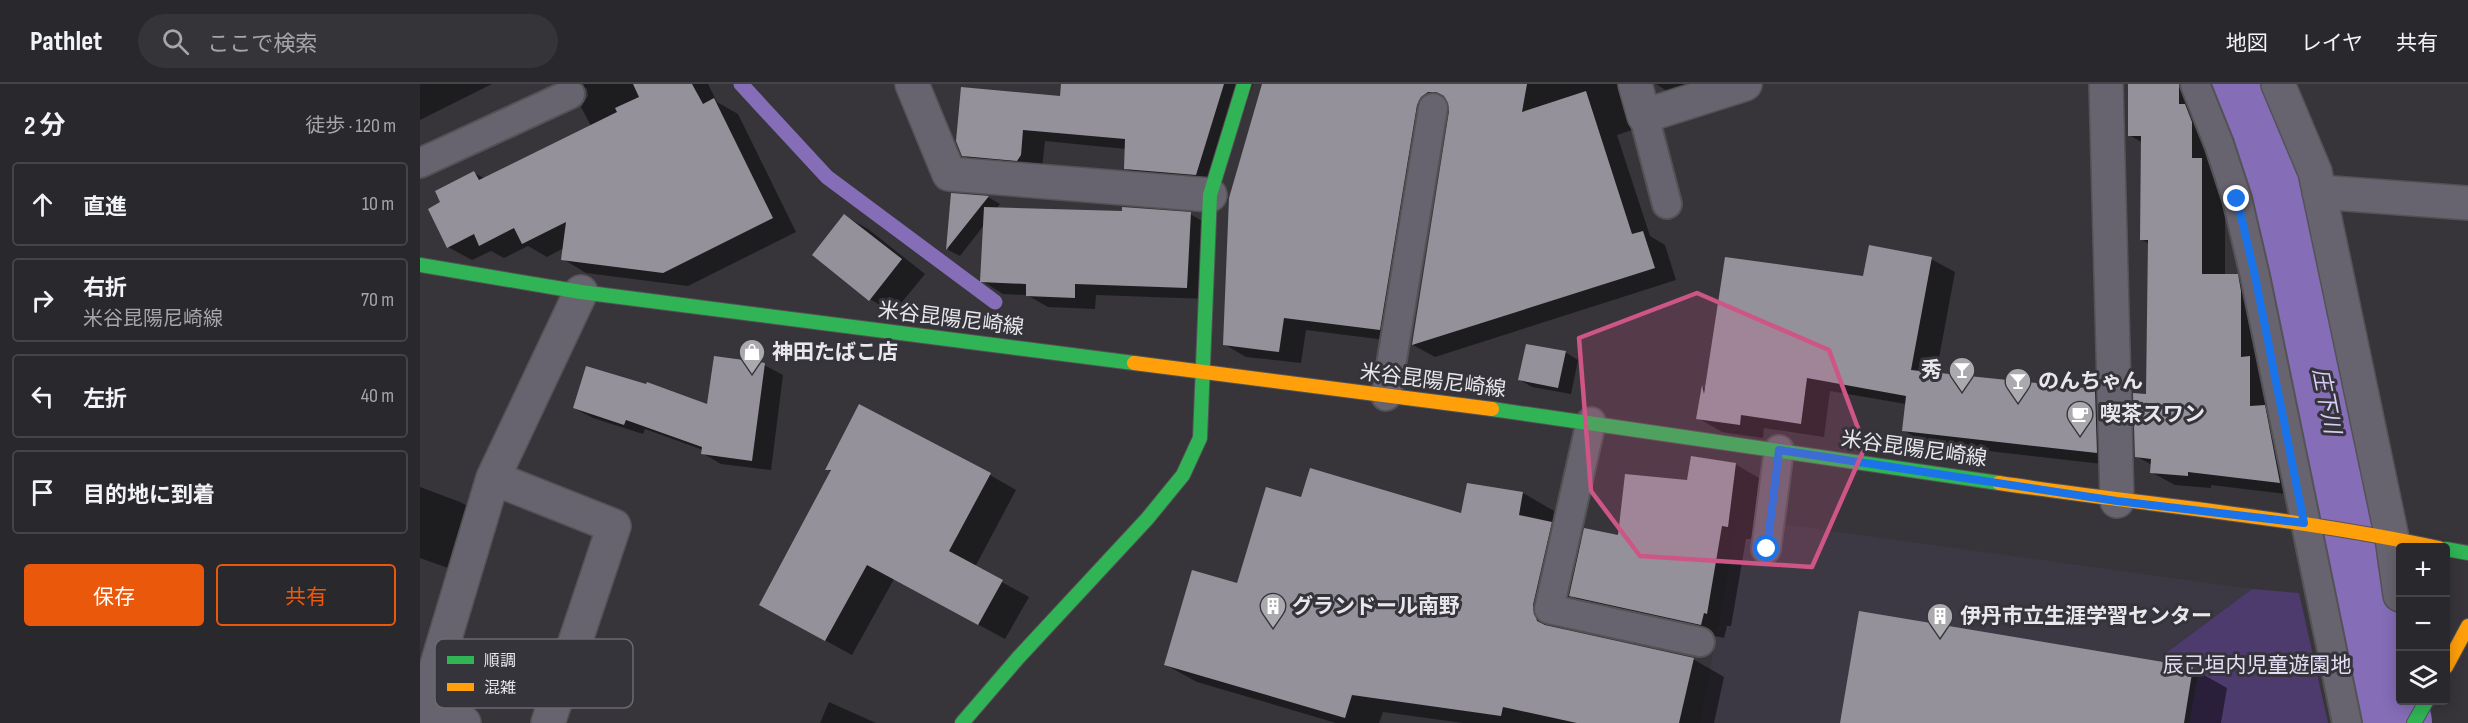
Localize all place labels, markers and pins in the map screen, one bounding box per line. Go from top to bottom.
shop icon: 神田たばこ店 [737,337,767,375]
place label: 神田たばこ店 [772,340,898,365]
bar icon: 秀 [1947,355,1977,393]
place label: 秀 [1921,358,1942,383]
bar icon: のんちゃん [2003,366,2033,404]
place label: のんちゃん [2038,369,2143,394]
cafe icon: 喫茶スワン [2065,399,2095,437]
place label: 喫茶スワン [2100,402,2205,427]
building icon: グランドール南野 [1258,591,1288,629]
place label: グランドール南野 [1292,594,1460,619]
building icon: 伊丹市立生涯学習センター [1925,601,1955,639]
place label: 伊丹市立生涯学習センター [1960,604,2212,629]

